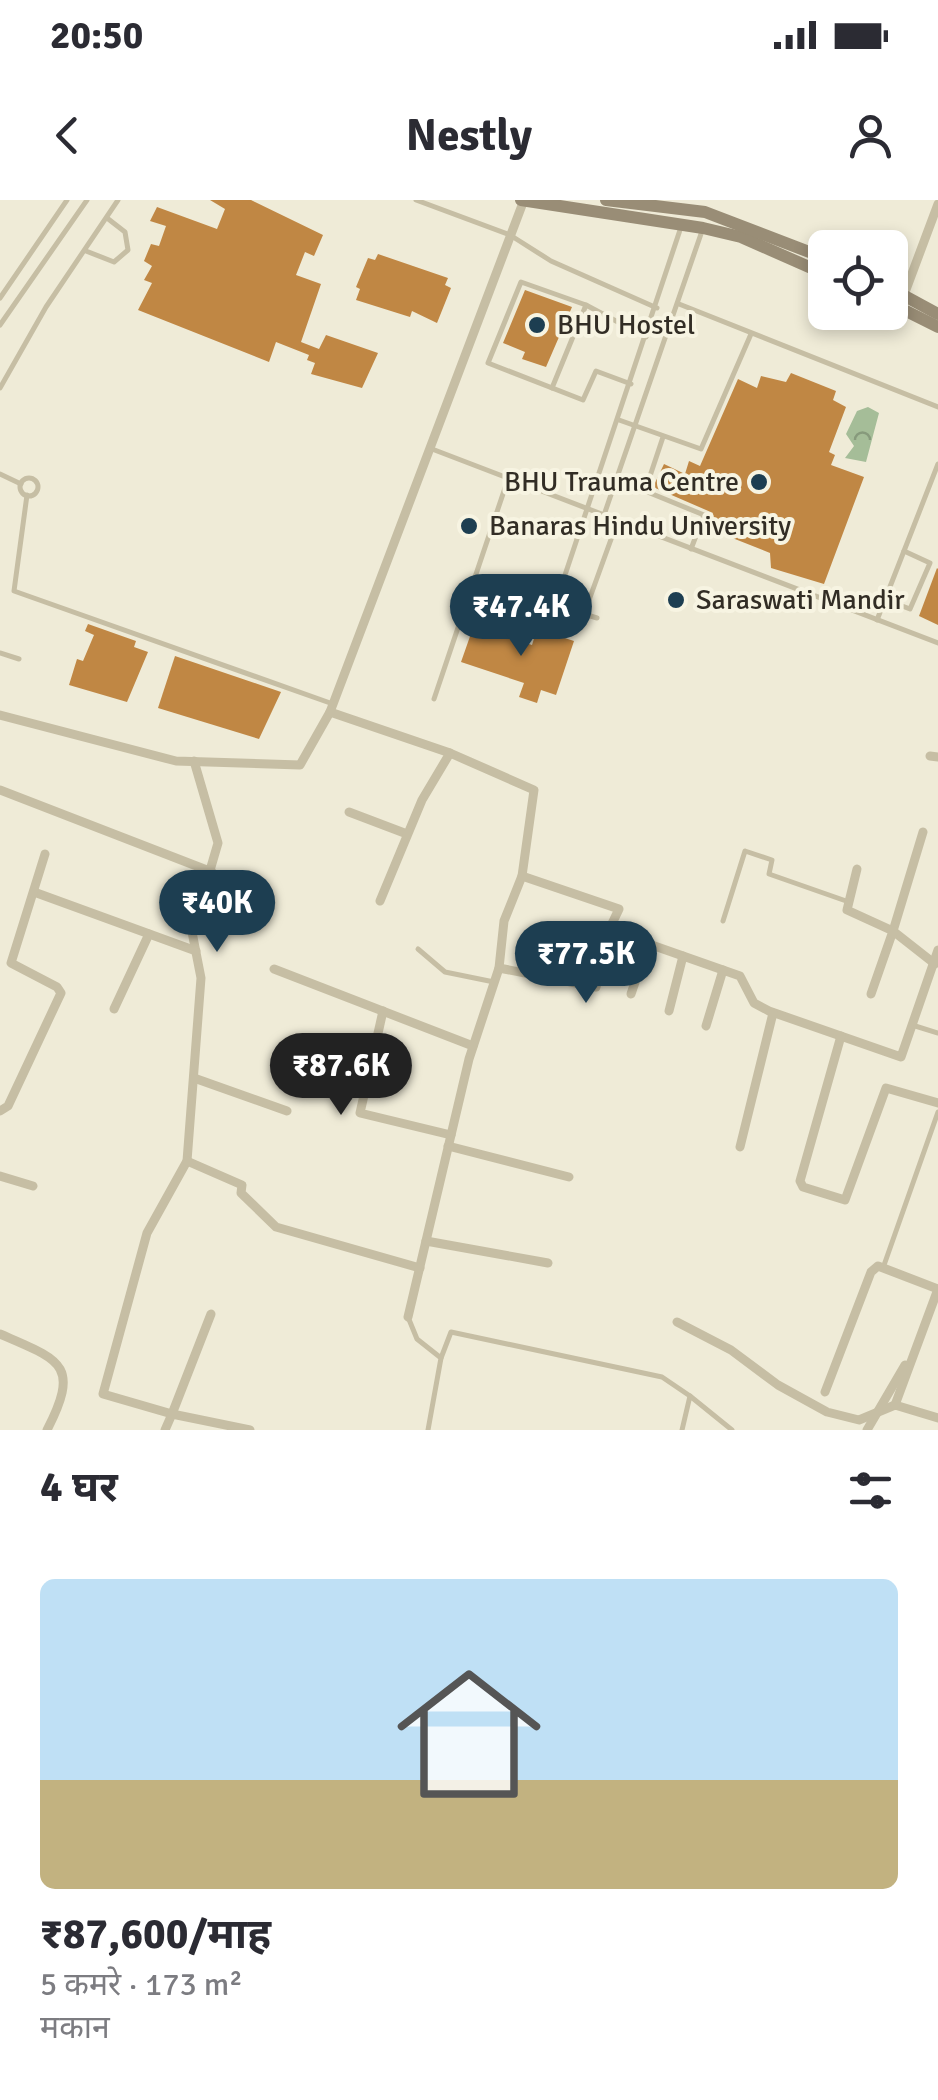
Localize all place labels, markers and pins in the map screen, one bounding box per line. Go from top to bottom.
place label: BHU Hostel [557,308,695,342]
marker: BHU Hostel [526,314,548,336]
place label: BHU Trauma Centre [504,465,739,499]
marker: BHU Trauma Centre [748,471,770,493]
place label: Banaras Hindu University [489,509,791,543]
marker: Banaras Hindu University [458,515,480,537]
pin: ₹47.4K [440,574,602,659]
place label: Saraswati Mandir [696,583,905,617]
marker: Saraswati Mandir [665,589,687,611]
pin: ₹40K [158,870,276,955]
pin: ₹77.5K [505,921,667,1006]
pin: ₹87.6K [260,1033,422,1118]

